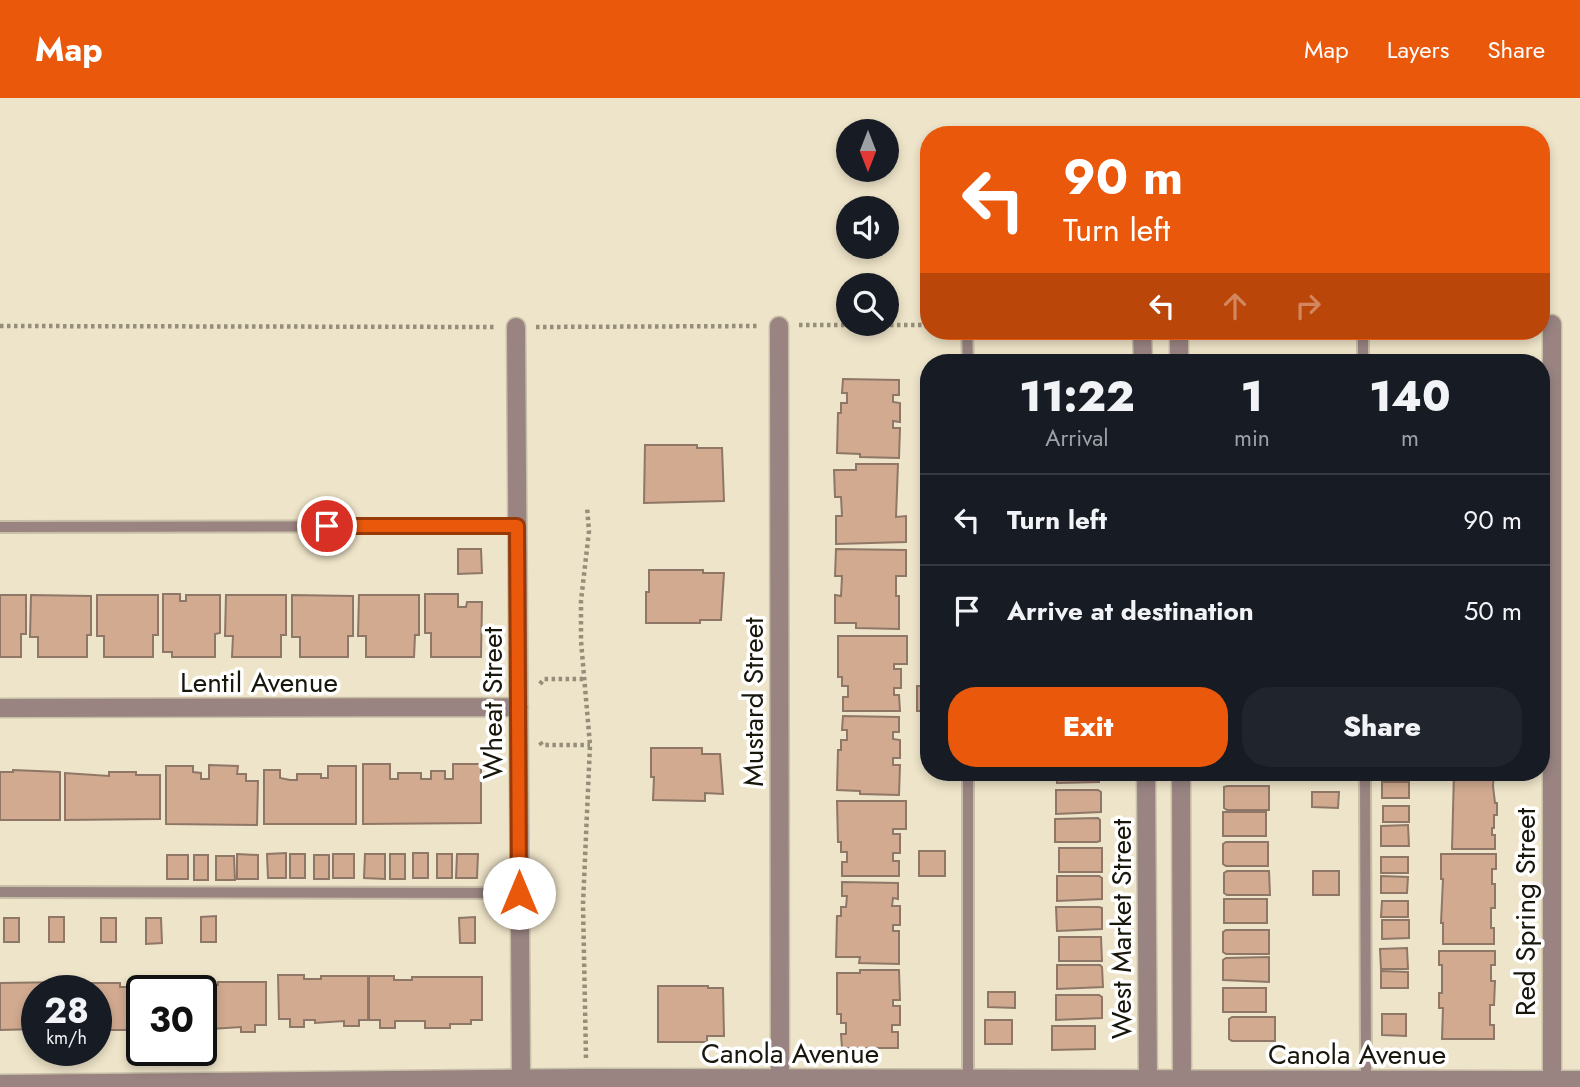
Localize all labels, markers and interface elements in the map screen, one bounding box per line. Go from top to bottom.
text: Map [35,26,103,73]
text: Map [1304,32,1349,67]
text: Layers [1387,32,1449,67]
text: Share [1487,32,1545,67]
north arrow [836,119,900,182]
map controls [836,119,899,336]
text: 90 m [1063,142,1183,212]
icon: left [948,154,1039,245]
button: sound [836,196,899,259]
text: Turn left [1063,207,1170,253]
button: search [836,273,899,336]
icon: left [1143,287,1181,325]
icon: ahead [1216,287,1254,325]
icon: right [1289,287,1327,325]
text: 11:22 [1019,366,1135,427]
text: 1 [1241,366,1263,427]
text: 140 [1369,366,1451,427]
text: Arrival [1045,421,1109,455]
text: min [1234,421,1270,455]
text: m [1401,421,1419,455]
pin [297,496,357,556]
icon: left [948,501,986,539]
text: Turn left [1007,501,1107,539]
text: 90 m [1463,501,1522,539]
icon: arrive [308,507,346,545]
icon: arrive [948,592,986,630]
text: Arrive at destination [1007,592,1254,630]
text: 50 m [1464,592,1522,630]
street label: Mustard Street [733,617,774,787]
street label: Wheat Street [472,627,513,779]
street label: Lentil Avenue [180,662,338,703]
button: Exit [948,687,1228,767]
button: Share [1242,687,1522,767]
street label: Red Spring Street [1505,807,1546,1016]
street label: West Market Street [1101,819,1142,1039]
position arrow [482,856,556,930]
speed limit sign: 30 [126,975,217,1066]
text: 28 [44,986,89,1036]
text: km/h [46,1025,87,1051]
street label: Canola Avenue [701,1033,879,1074]
street label: Canola Avenue [1268,1034,1446,1075]

